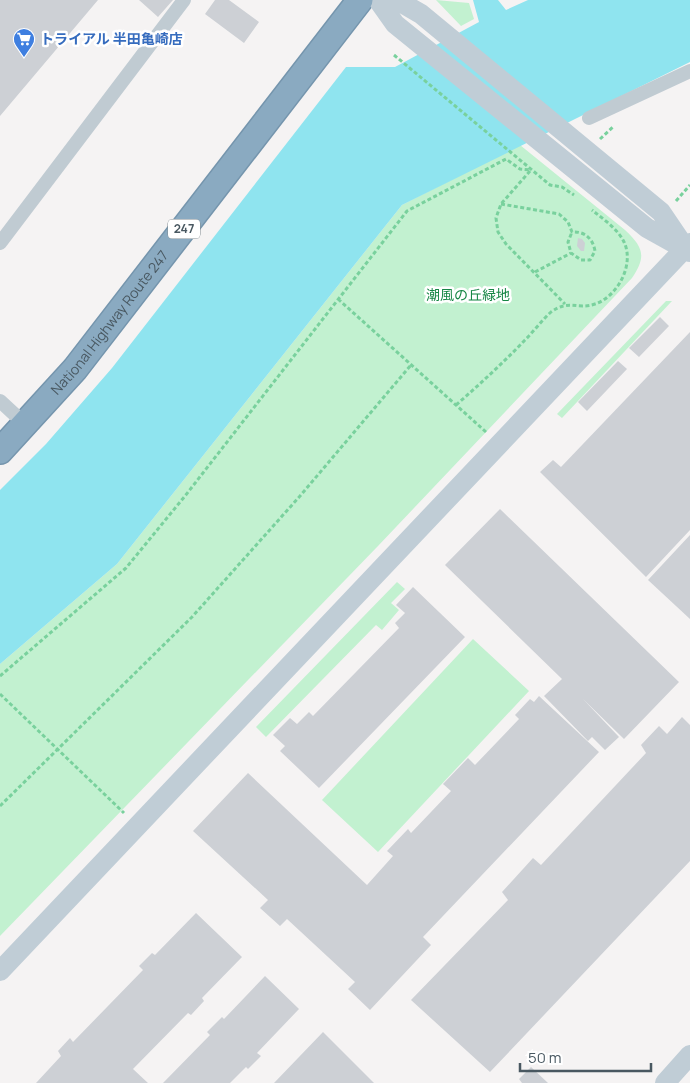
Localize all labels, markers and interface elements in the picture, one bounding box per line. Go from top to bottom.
supermarket icon: トライアル 半田亀崎店 [12,27,36,58]
place label: トライアル 半田亀崎店 [40,29,183,48]
road number: 247 [168,220,200,238]
street label: National Highway Route 247 [46,246,172,398]
park label: 潮風の丘緑地 [426,285,510,304]
scale bar [520,1040,651,1072]
text: 50 m [528,1047,562,1068]

